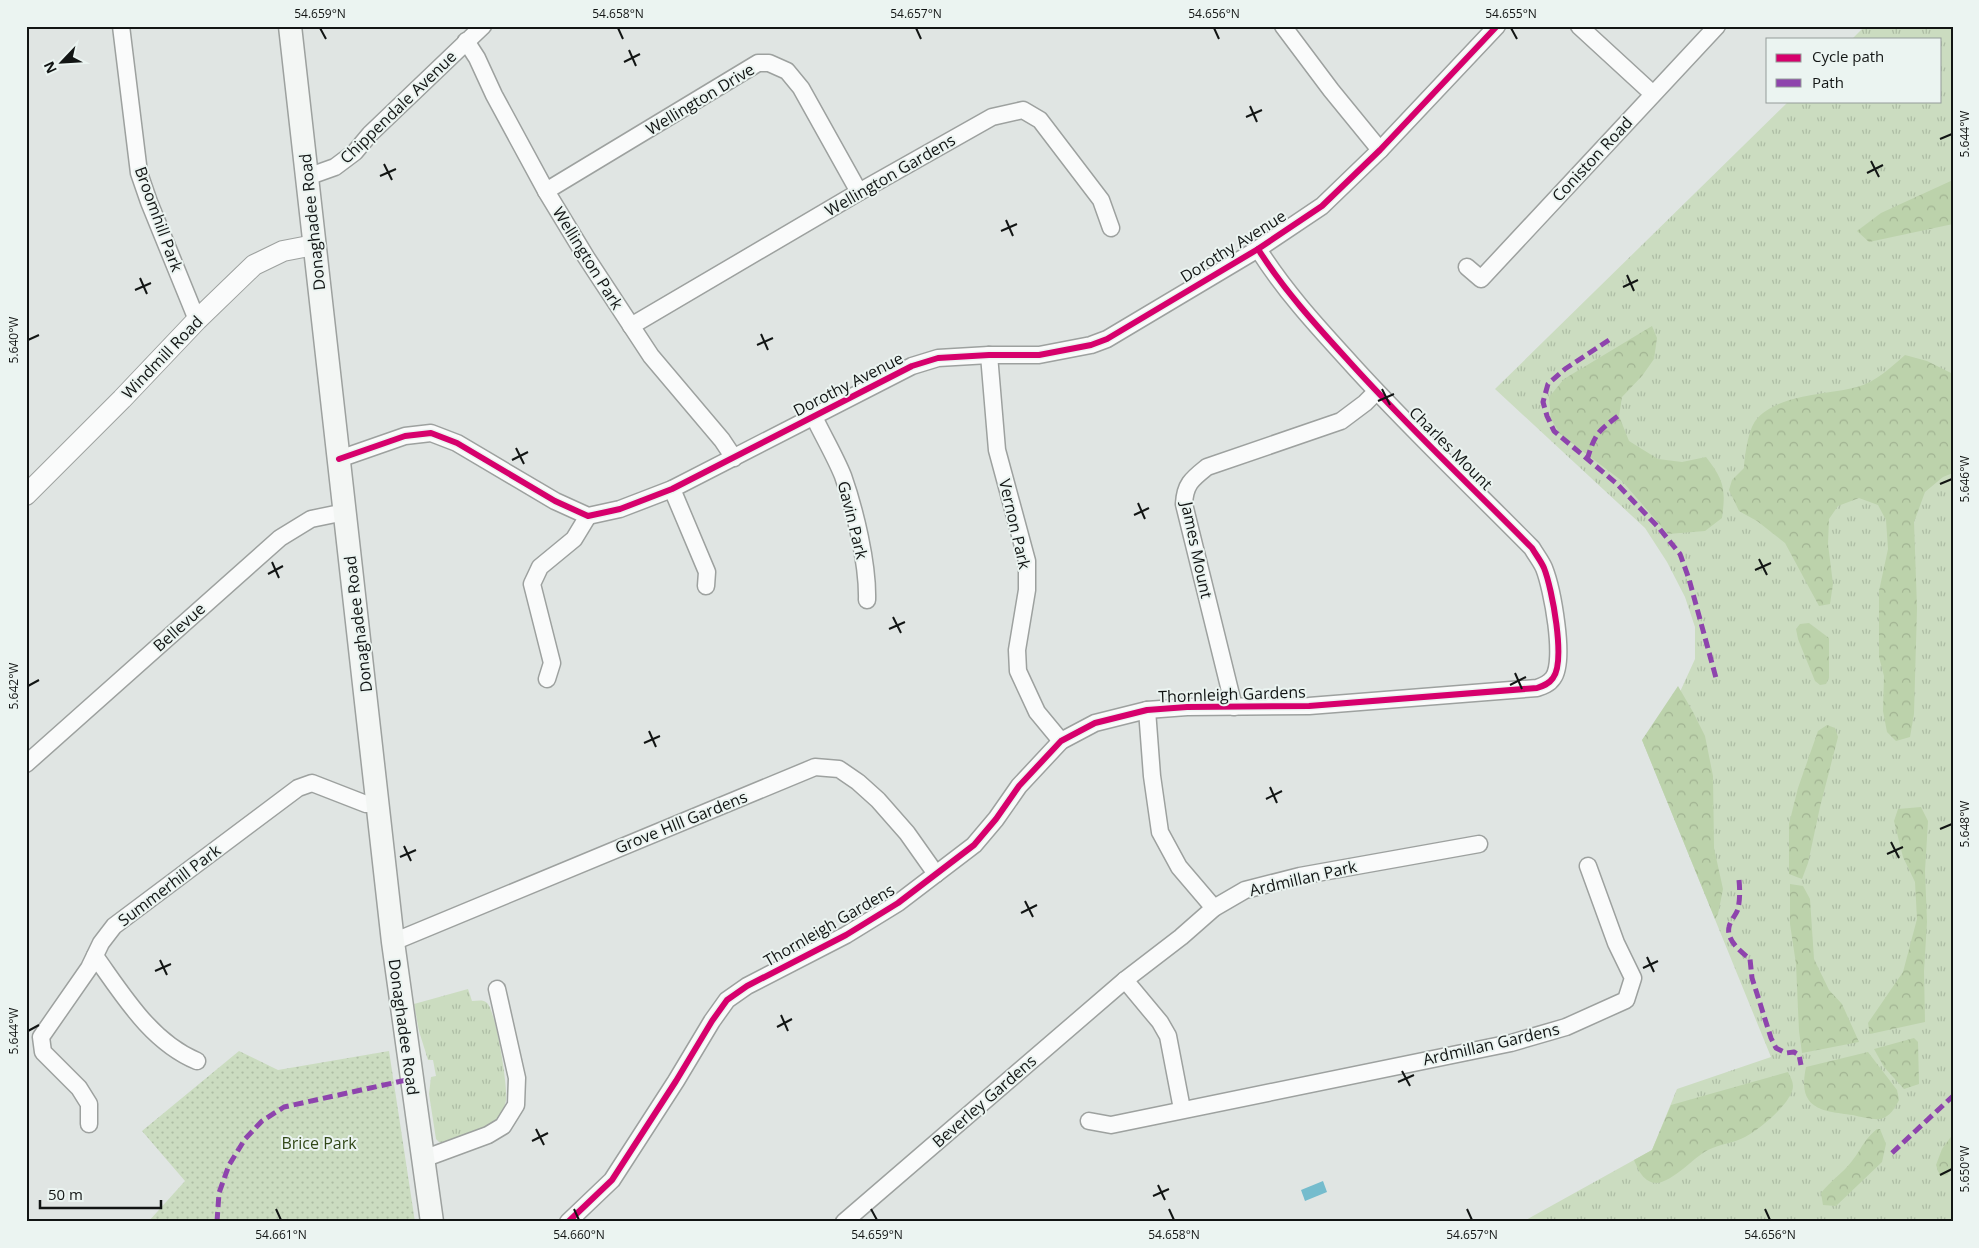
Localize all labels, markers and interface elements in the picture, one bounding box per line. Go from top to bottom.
text: 54.659°N [294,5,346,22]
text: 54.658°N [592,5,644,22]
text: 54.657°N [890,5,942,22]
text: 54.656°N [1188,5,1240,22]
text: 54.655°N [1485,5,1537,22]
north arrow [38,38,88,88]
legend [1766,38,1942,102]
street label: Chippendale Avenue [335,46,461,168]
text: Cycle path [1812,46,1884,66]
street label: Wellington Drive [642,58,758,140]
text: N [39,59,61,77]
text: Path [1812,72,1844,92]
text: 5.644°W [1956,111,1973,157]
street label: Coniston Road [1547,112,1637,206]
street label: Wellington Gardens [821,129,959,221]
street label: Donaghadee Road [294,153,330,291]
street label: Broomhill Park [130,163,188,275]
street label: Wellington Park [548,203,629,314]
street label: Dorothy Avenue [1176,205,1290,287]
street label: Windmill Road [117,311,207,403]
text: 5.640°W [5,317,22,363]
street label: Dorothy Avenue [789,347,907,421]
street label: Charles Mount [1405,402,1498,495]
text: 5.646°W [1956,456,1973,502]
street label: Vernon Park [994,477,1036,572]
street label: Gavin Park [833,479,873,562]
street label: James Mount [1176,498,1218,601]
street label: Donaghadee Road [339,554,377,694]
street label: Bellevue [148,598,210,656]
text: 5.642°W [5,663,22,709]
street label: Thornleigh Gardens [1158,680,1306,708]
street label: Grove HIll Gardens [612,785,750,859]
text: 5.648°W [1956,801,1973,847]
street label: Summerhill Park [113,839,225,931]
street label: Ardmillan Park [1247,855,1359,901]
street label: Thornleigh Gardens [760,879,898,971]
street label: Donaghadee Road [384,957,424,1097]
text: 5.644°W [5,1008,22,1054]
street label: Ardmillan Gardens [1421,1018,1561,1070]
street label: Beverley Gardens [927,1050,1041,1152]
park label: Brice Park [281,1132,357,1154]
text: 5.650°W [1956,1146,1973,1192]
scale bar [40,1178,161,1210]
text: 50 m [48,1184,83,1204]
text: 54.661°N [255,1226,307,1243]
text: 54.660°N [553,1226,605,1243]
text: 54.659°N [851,1226,903,1243]
text: 54.658°N [1148,1226,1200,1243]
text: 54.657°N [1446,1226,1498,1243]
text: 54.656°N [1744,1226,1796,1243]

